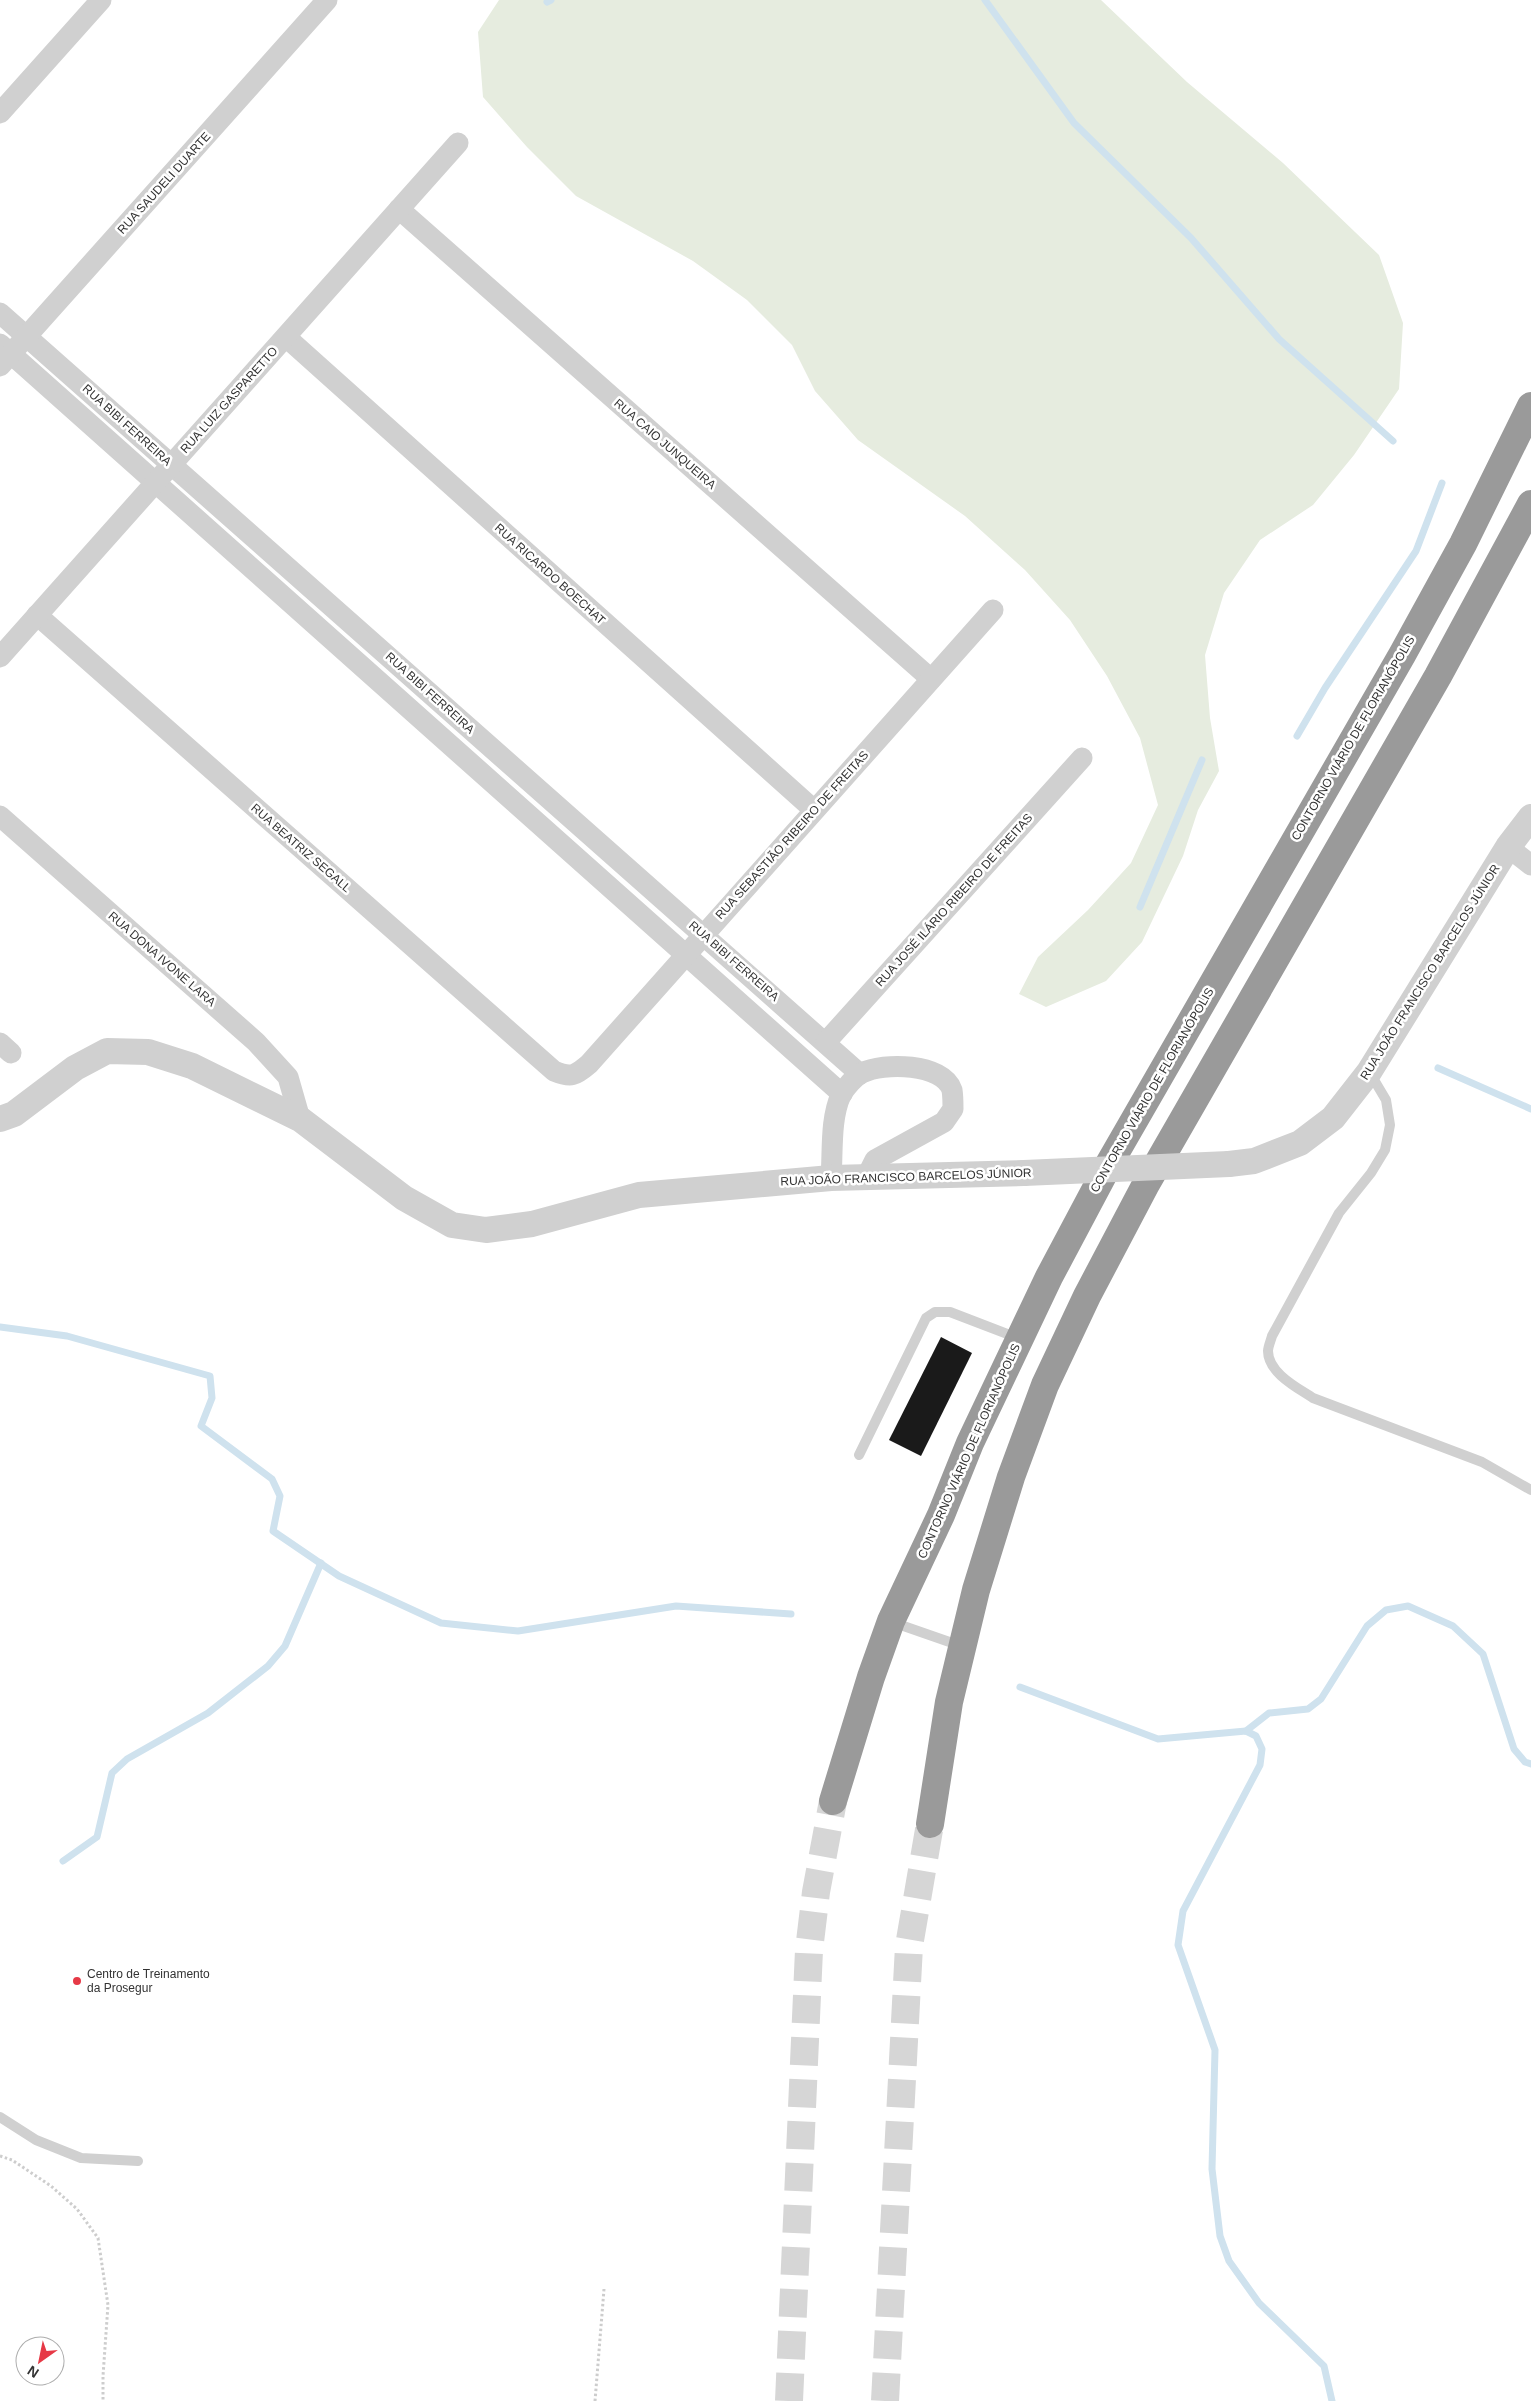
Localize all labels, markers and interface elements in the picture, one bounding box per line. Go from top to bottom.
street label: RUA SAUDELI DUARTE [115,129,213,237]
street label: RUA LUIZ GASPARETTO [178,344,280,456]
street label: RUA BIBI FERREIRA [80,381,174,469]
street label: RUA CAIO JUNQUEIRA [611,396,719,492]
street label: RUA RICARDO BOECHAT [492,521,609,628]
street label: CONTORNO VIÁRIO DE FLORIANÓPOLIS [1288,633,1418,843]
street label: RUA BIBI FERREIRA [383,649,477,737]
street label: RUA SEBASTIÃO RIBEIRO DE FREITAS [713,748,871,922]
street label: RUA BEATRIZ SEGALL [248,801,354,895]
street label: RUA JOSÉ ILÁRIO RIBEIRO DE FREITAS [872,810,1035,989]
street label: RUA JOÃO FRANCISCO BARCELOS JÚNIOR [1357,861,1503,1082]
street label: RUA DONA IVONE LARA [106,909,218,1009]
street label: RUA BIBI FERREIRA [686,918,782,1004]
street label: CONTORNO VIÁRIO DE FLORIANÓPOLIS [1087,985,1217,1195]
street label: RUA JOÃO FRANCISCO BARCELOS JÚNIOR [780,1165,1032,1188]
street label: CONTORNO VIÁRIO DE FLORIANÓPOLIS [914,1341,1023,1561]
place label: Centro de Treinamento da Prosegur [87,1967,210,1995]
marker: Centro de Treinamento da Prosegur [71,1975,83,1987]
north arrow [15,2336,65,2386]
text: N [24,2362,42,2381]

